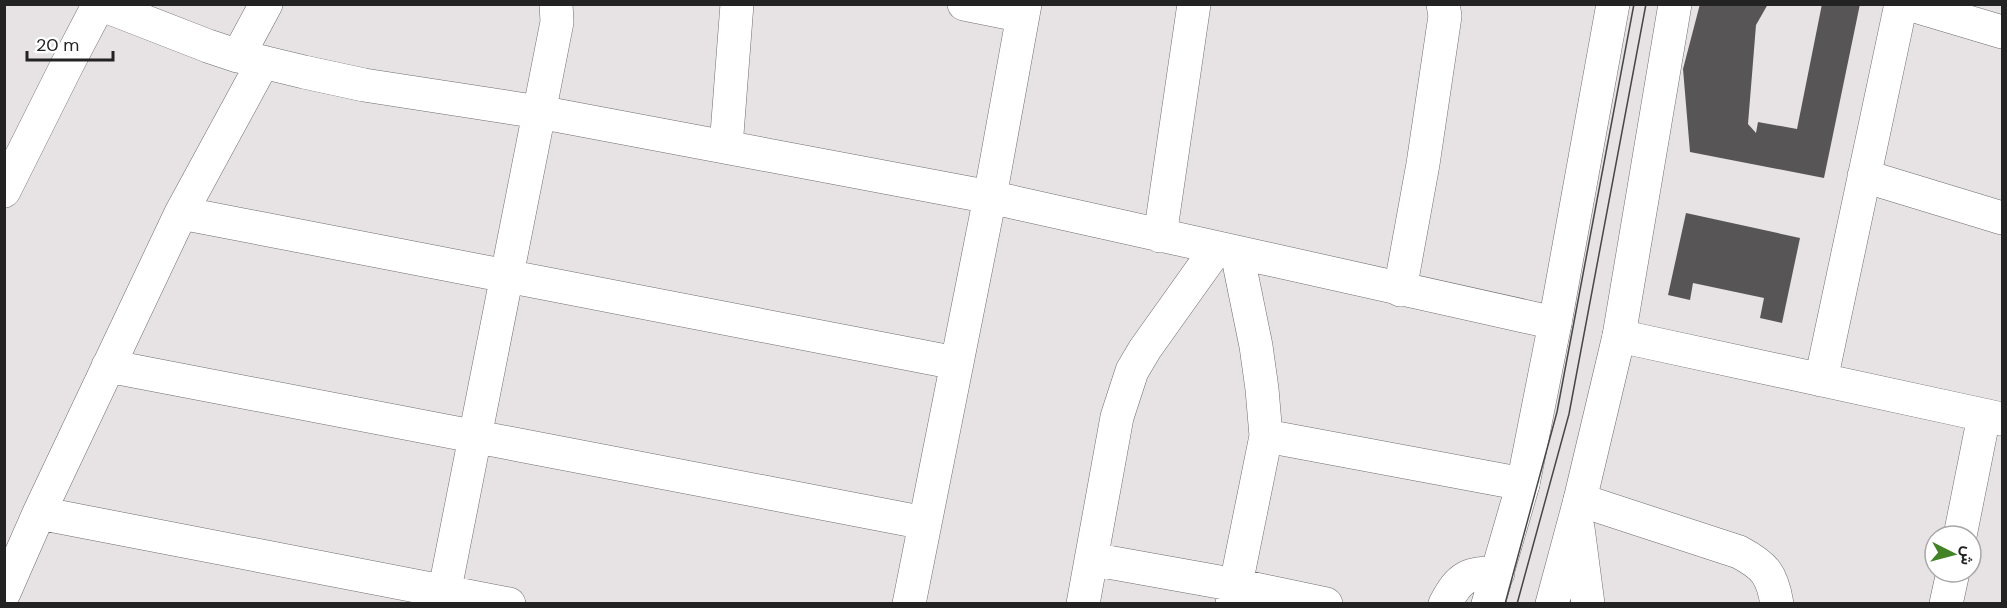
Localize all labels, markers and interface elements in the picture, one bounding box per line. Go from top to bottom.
scale bar [27,24,112,62]
text: 20 m [36,33,79,57]
north arrow [1923,524,1983,584]
text: ش [1956,545,1979,566]

